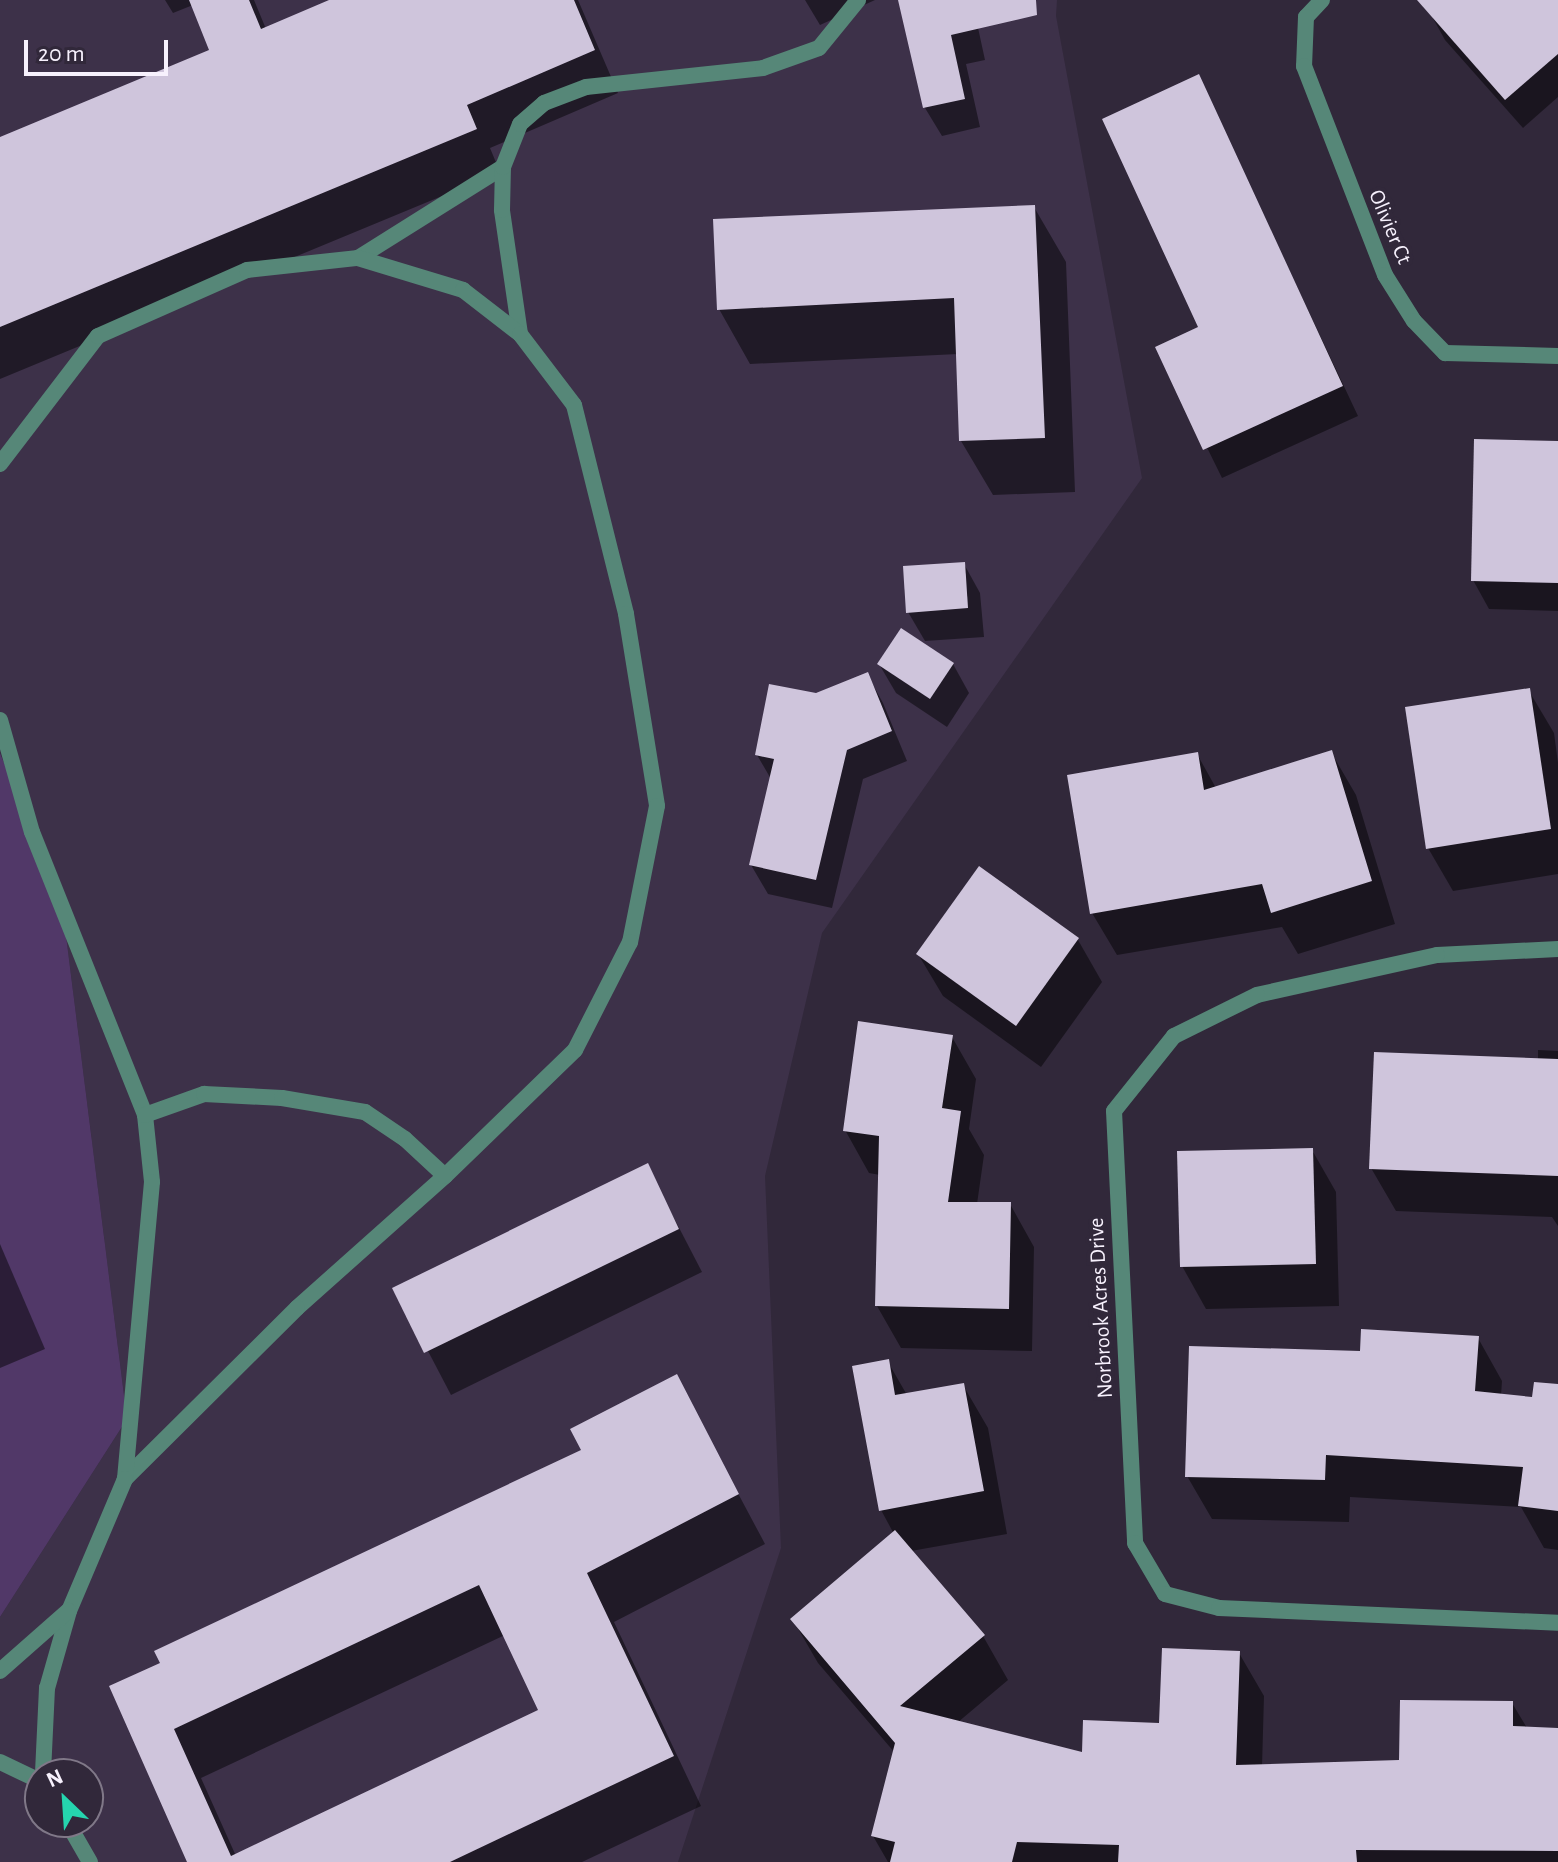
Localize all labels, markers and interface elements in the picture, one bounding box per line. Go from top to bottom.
scale bar [28,24,172,74]
text: 20 m [38,42,85,66]
street label: Olivier Ct [1363,186,1417,268]
street label: Norbrook Acres Drive [1083,1217,1119,1399]
north arrow [24,1758,104,1838]
text: N [43,1765,66,1791]

